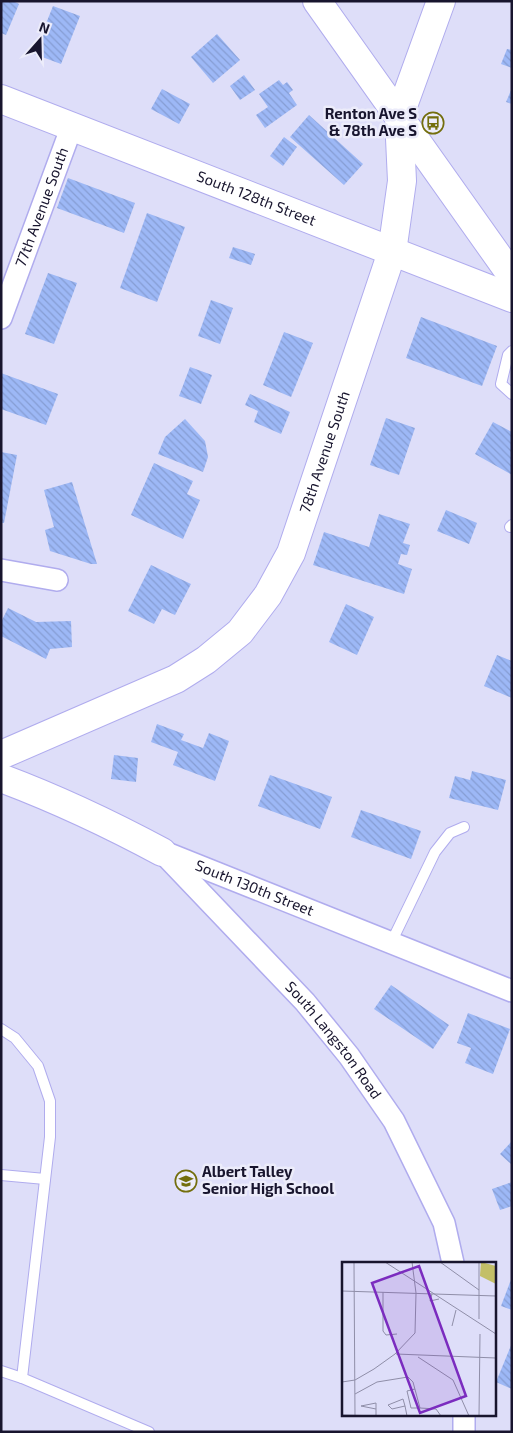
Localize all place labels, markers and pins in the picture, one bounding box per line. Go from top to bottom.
place label: Renton Ave S & 78th Ave S [325,104,417,139]
bus stop icon: Renton Ave S & 78th Ave S [421,111,445,135]
place label: Albert Talley Senior High School [202,1162,334,1197]
school or university icon: Albert Talley Senior High School [174,1169,198,1193]

